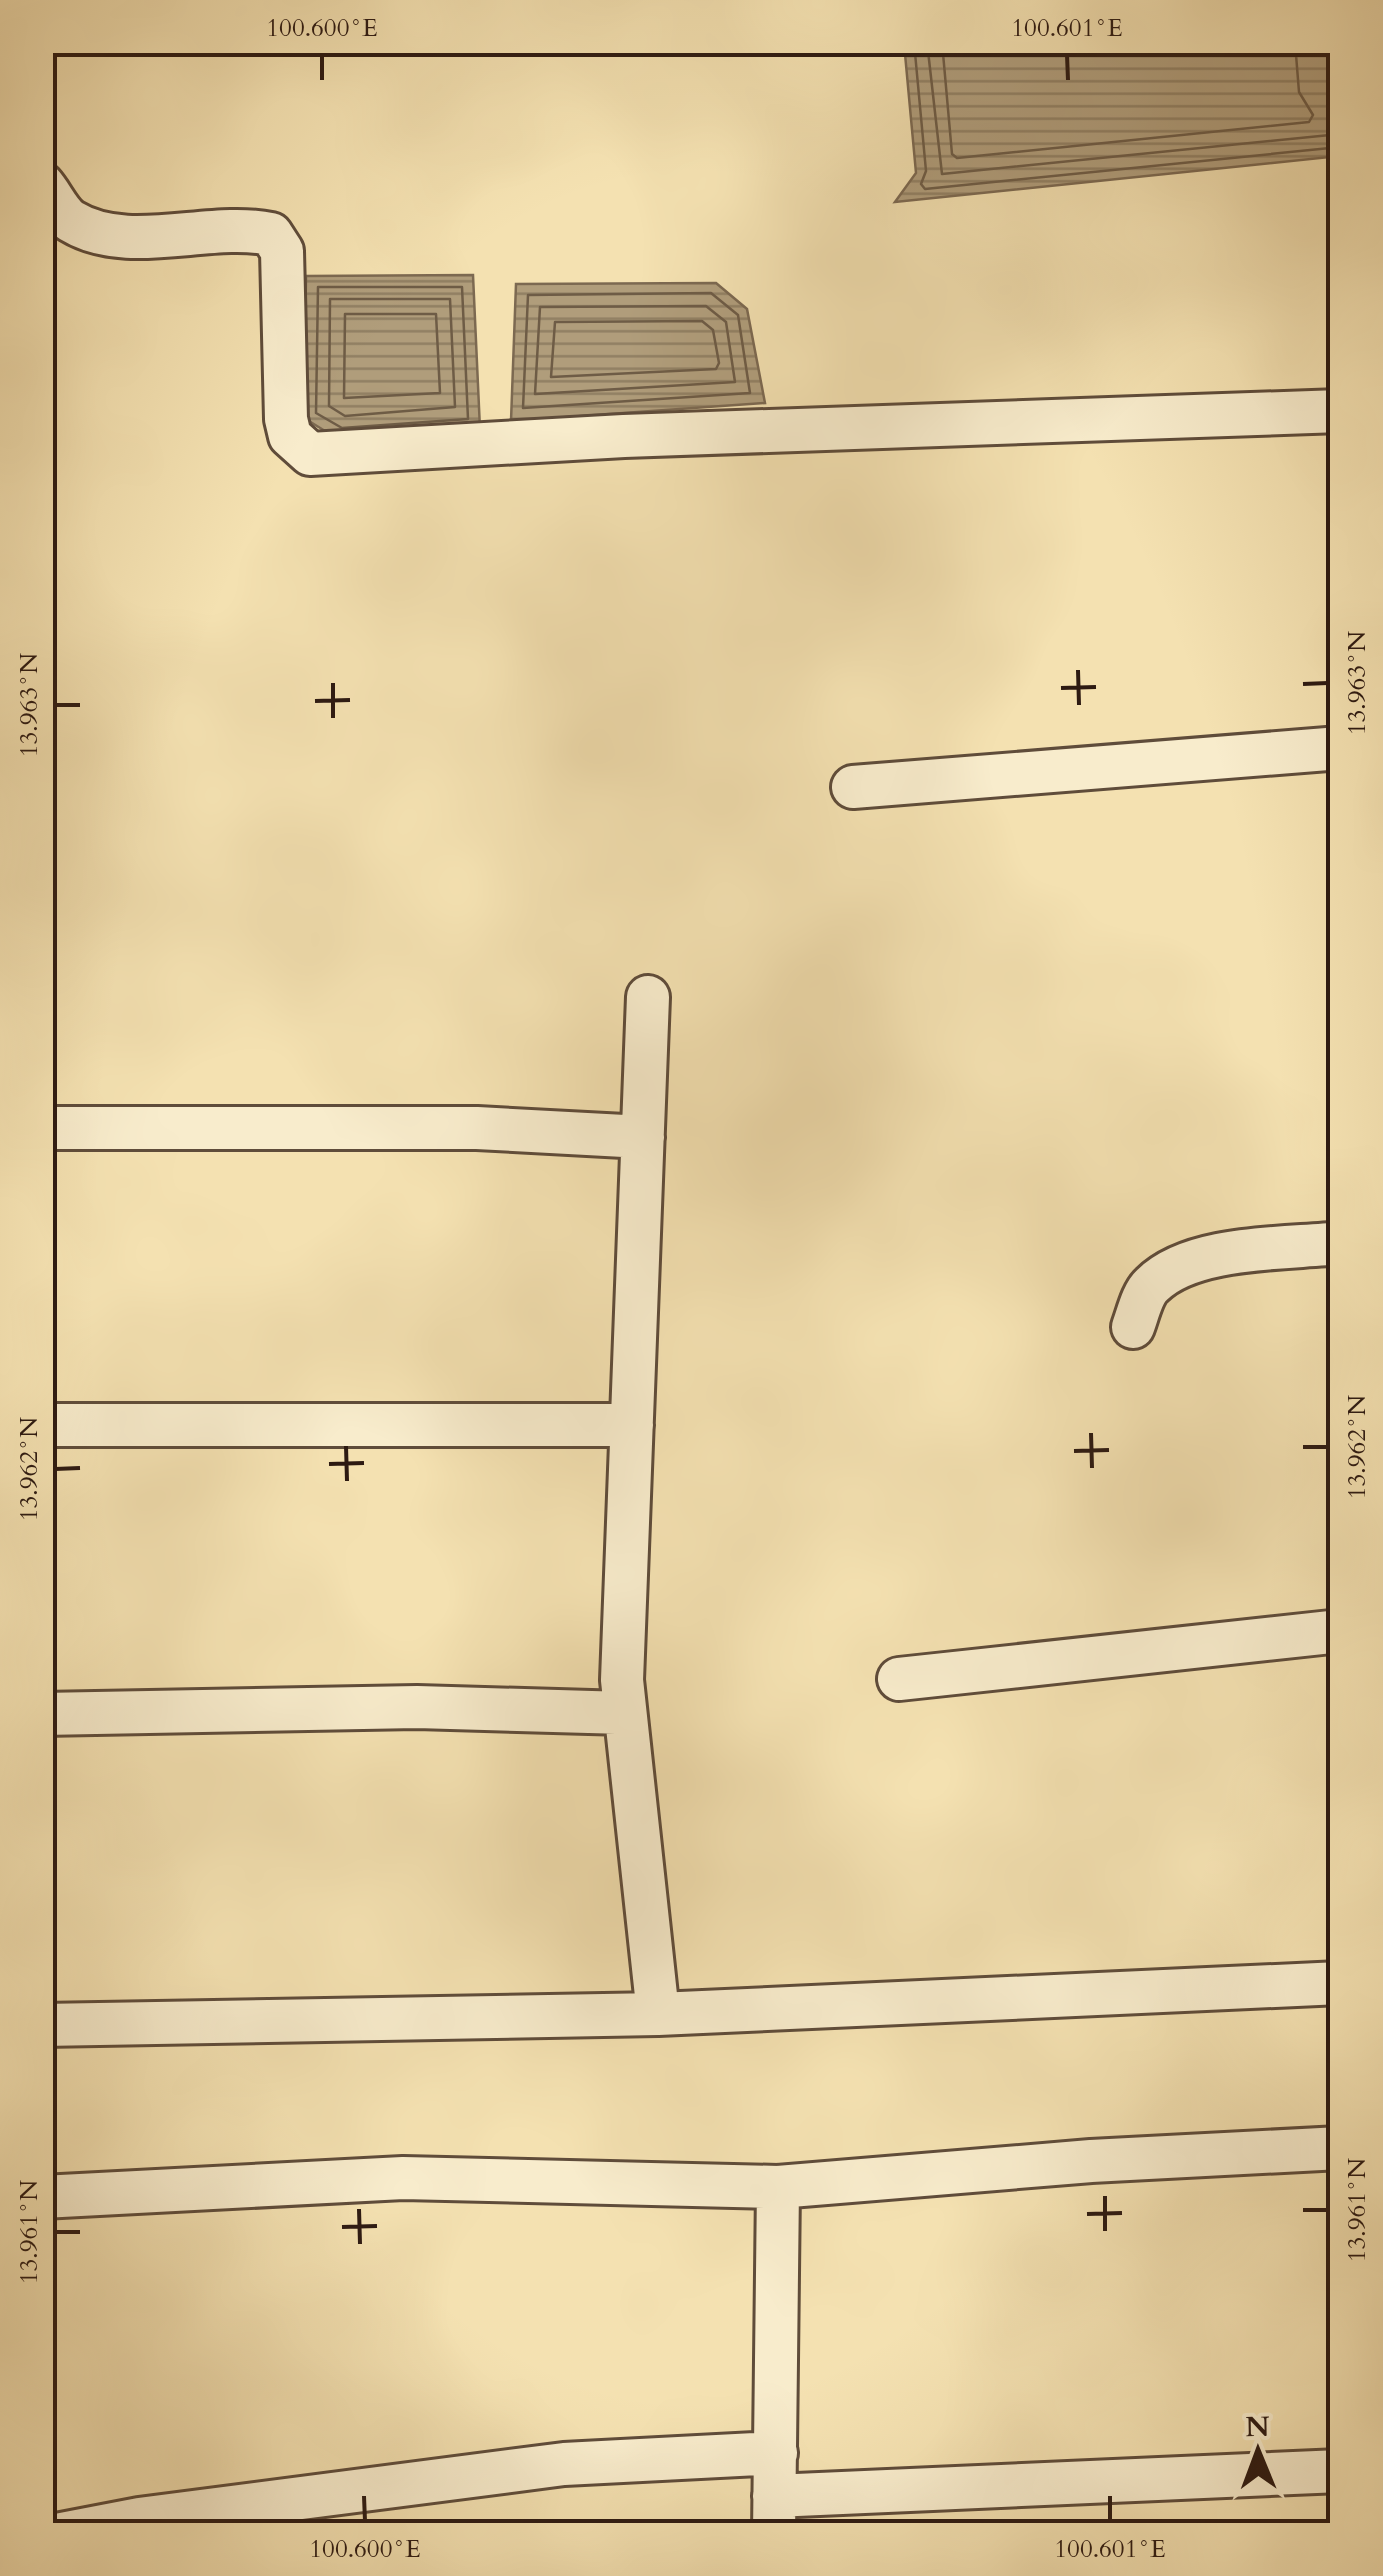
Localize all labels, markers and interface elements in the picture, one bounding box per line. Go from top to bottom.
text: 100.600°E [266,11,378,45]
text: 100.601°E [1011,11,1123,45]
text: 13.963°N [1340,631,1374,735]
text: 13.963°N [12,653,46,757]
text: 13.962°N [1340,1395,1374,1499]
text: 13.962°N [12,1417,46,1521]
text: 13.961°N [1340,2158,1374,2262]
text: 13.961°N [12,2180,46,2284]
north arrow [1208,2401,1308,2501]
text: N [1245,2408,1270,2446]
text: 100.600°E [309,2532,421,2566]
text: 100.601°E [1054,2532,1166,2566]

